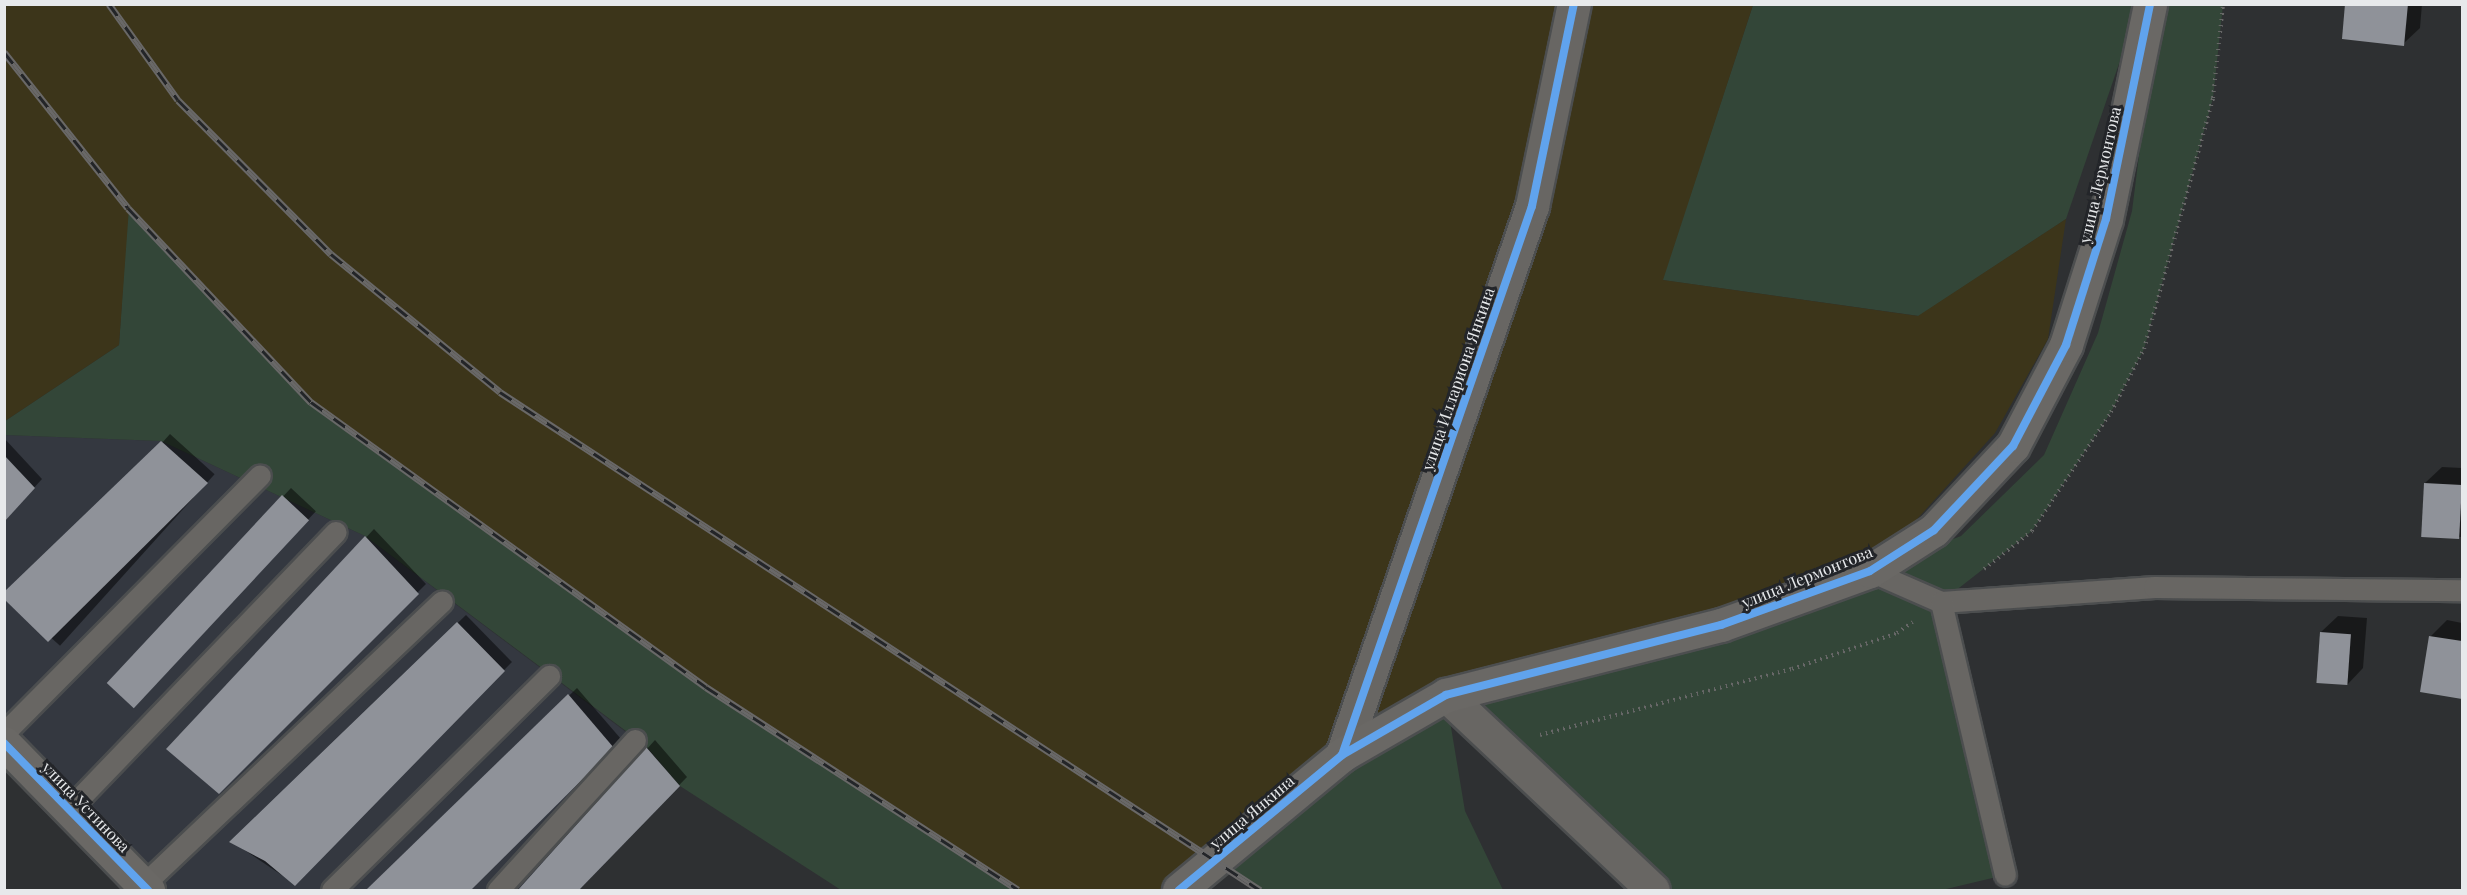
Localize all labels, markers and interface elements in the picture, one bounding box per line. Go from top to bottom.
street label: улица Лермонтова [2075,105,2125,245]
street label: улица Иллариона Янкина [1418,285,1498,473]
street label: улица Лермонтова [1739,542,1875,612]
street label: улица Устинова [38,758,134,856]
street label: улица Янкина [1206,771,1298,853]

